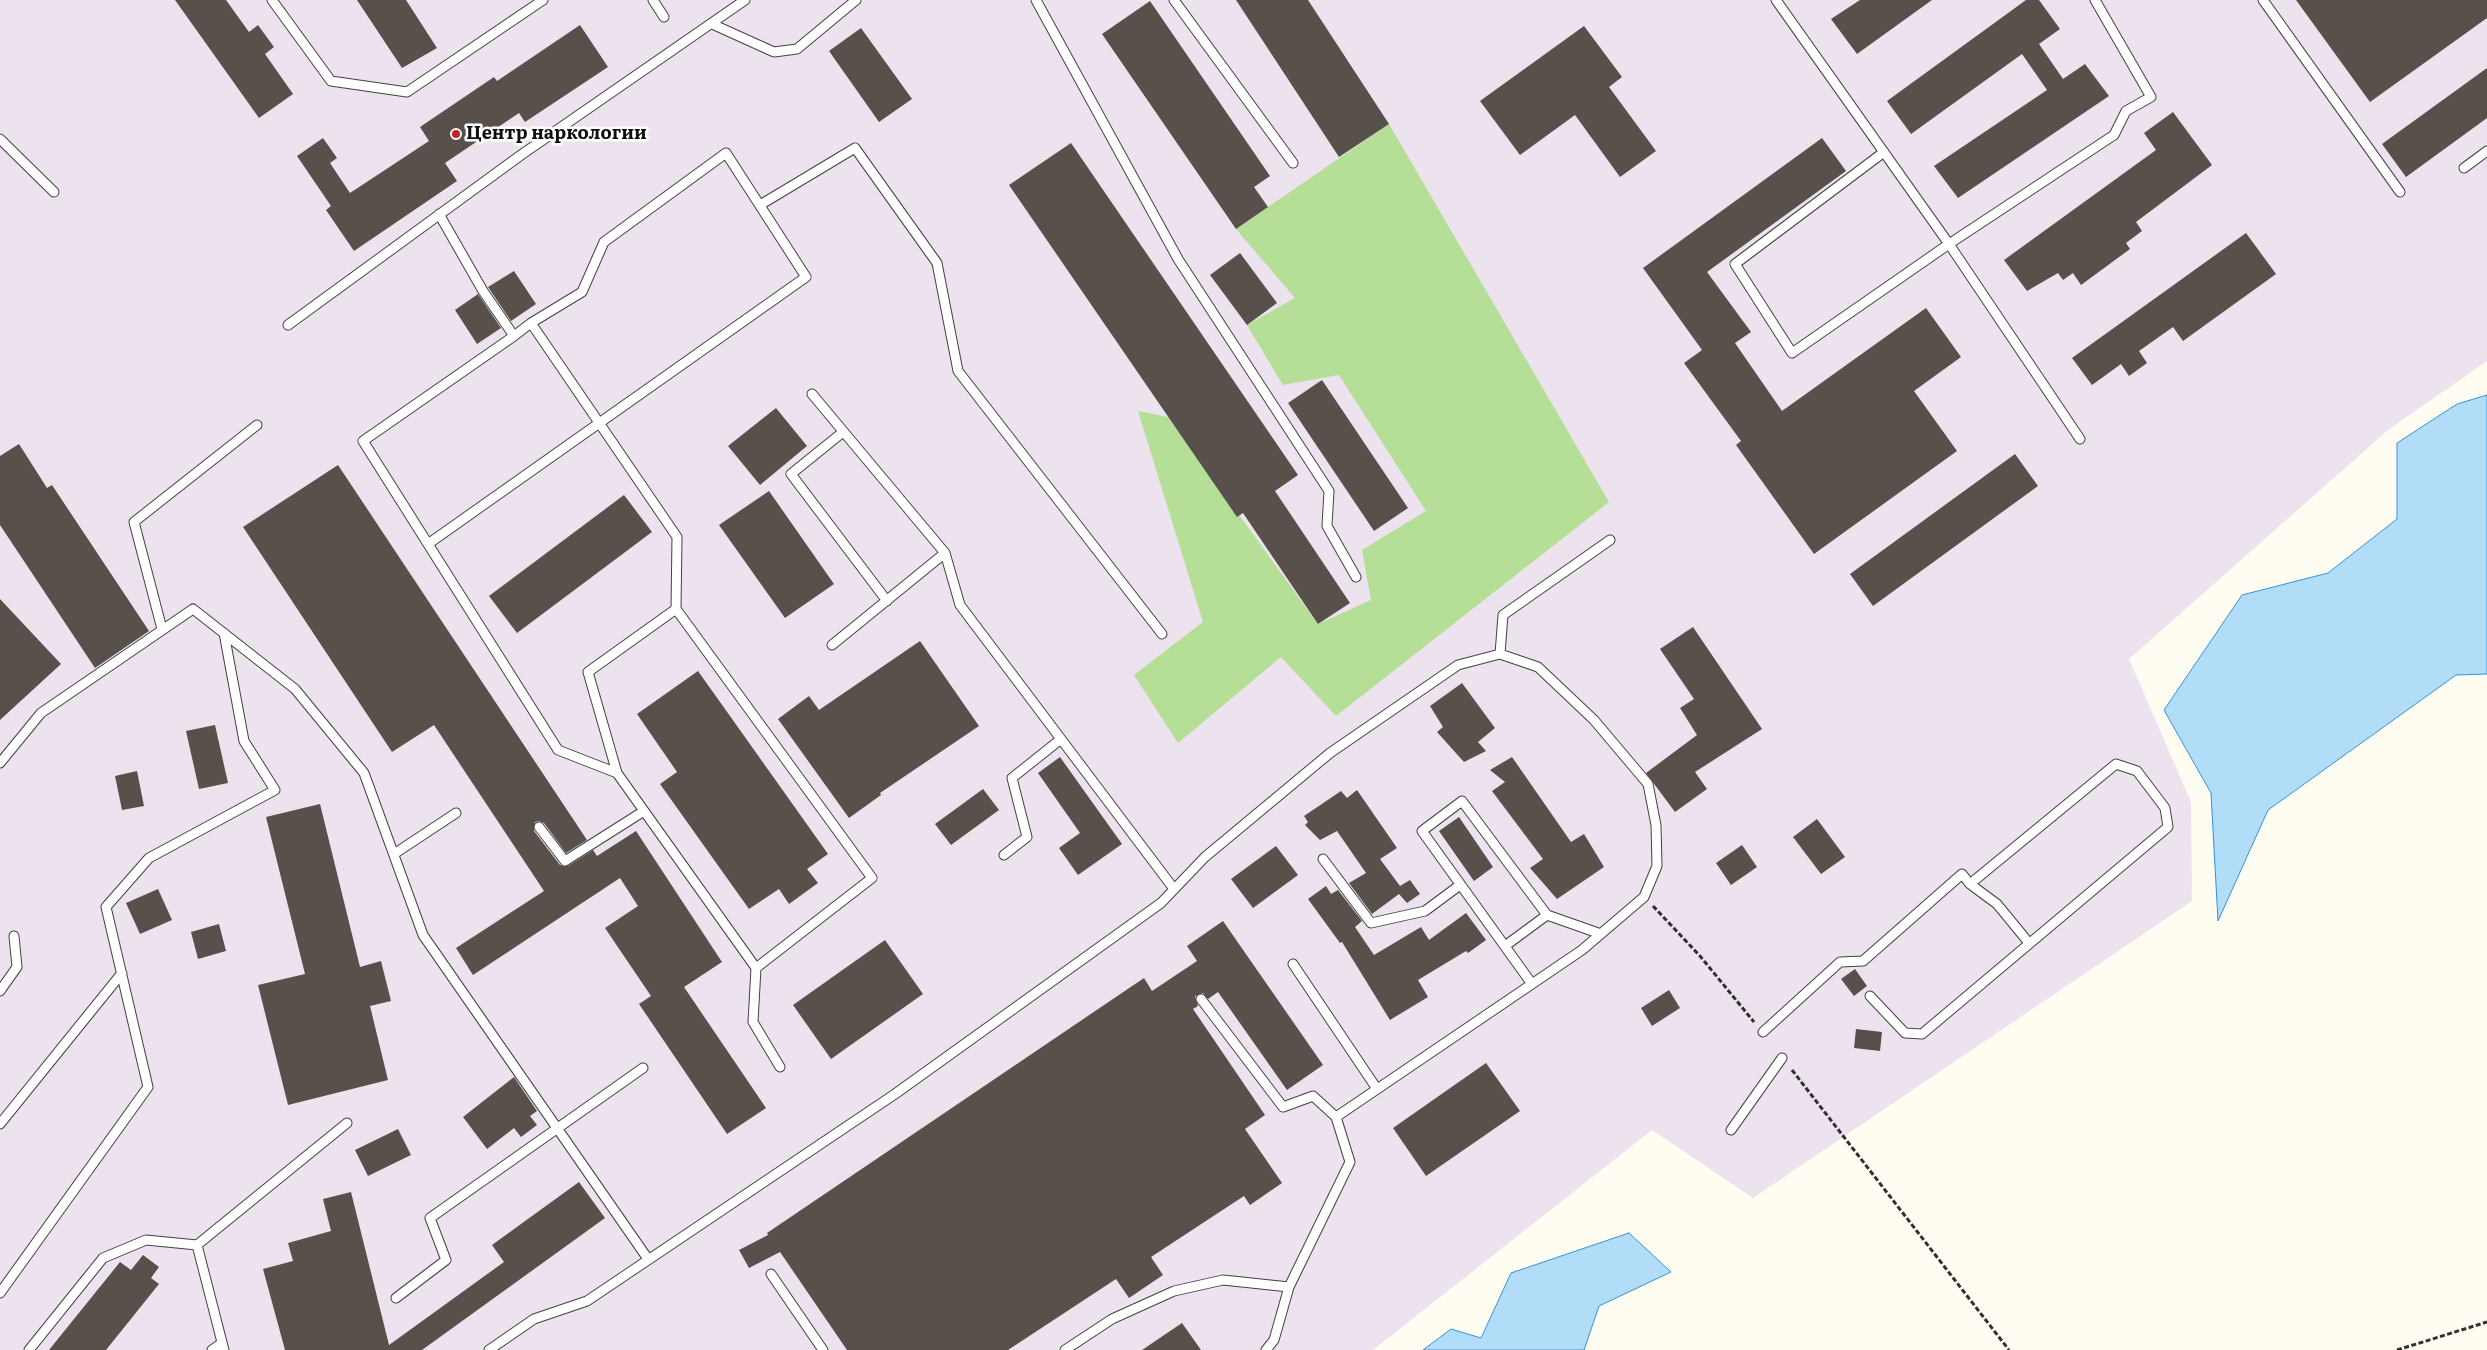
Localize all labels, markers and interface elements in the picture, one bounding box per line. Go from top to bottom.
place label: Центр наркологии [466,123,647,145]
marker: Центр наркологии [450,128,462,140]

